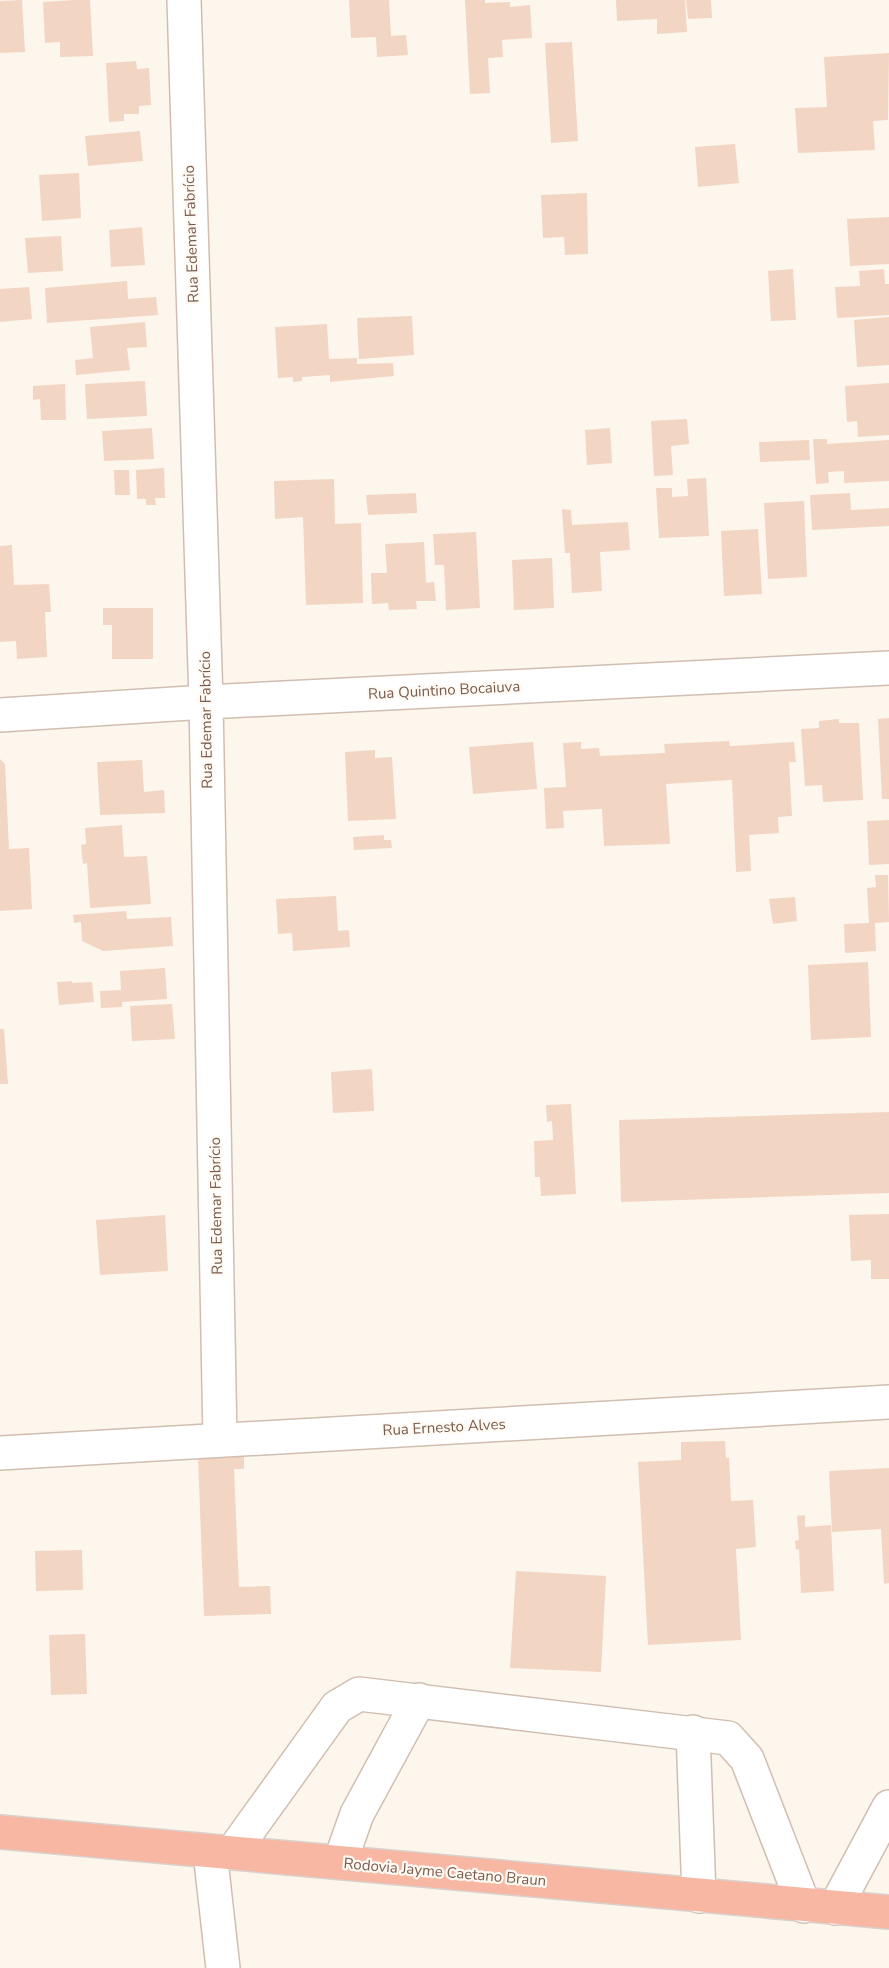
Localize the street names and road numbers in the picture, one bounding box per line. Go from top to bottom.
street label: Rua Edemar Fabrício [179,165,203,303]
street label: Rua Edemar Fabrício [195,651,217,789]
street label: Rua Quintino Bocaiuva [367,676,521,704]
street label: Rua Edemar Fabrício [205,1137,227,1275]
street label: Rua Ernesto Alves [382,1414,506,1440]
street label: Rodovia Jayme Caetano Braun [343,1853,547,1891]

